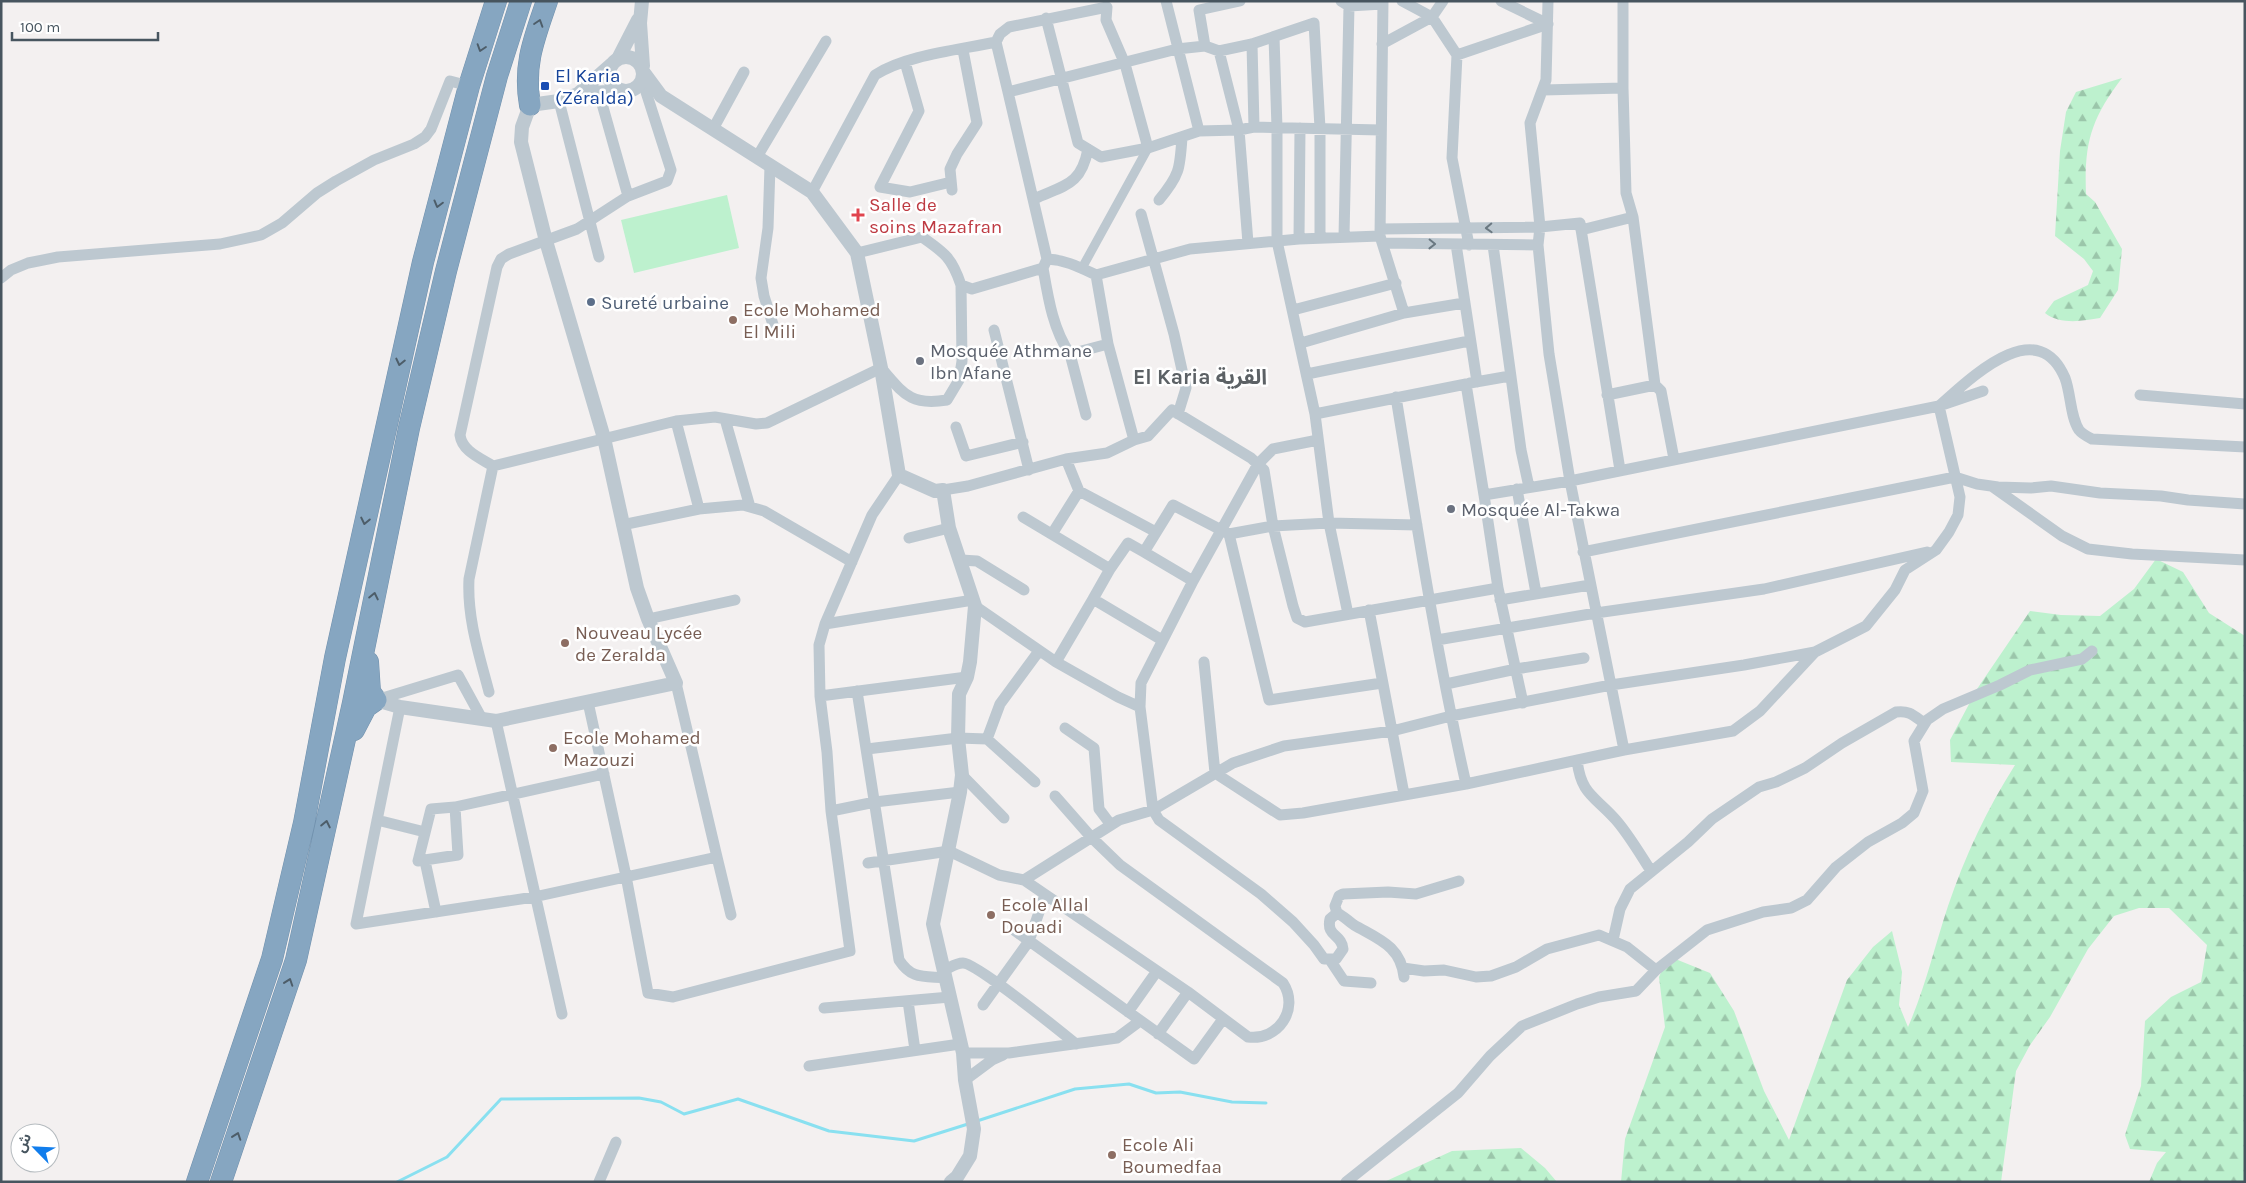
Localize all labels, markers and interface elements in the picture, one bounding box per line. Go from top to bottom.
scale bar [12,10,159,42]
text: 100 m [20,18,60,36]
one-way arrow [534,19,544,28]
one-way arrow [477,43,487,51]
place label: El Karia (Zéralda) [555,65,634,109]
marker: El Karia (Zéralda) [539,80,551,92]
place label: Salle de soins Mazafran [869,194,1002,238]
one-way arrow [433,200,444,209]
marker: Salle de soins Mazafran [851,208,865,222]
one-way arrow [1484,223,1492,233]
one-way arrow [1428,239,1436,249]
place label: Sureté urbaine [601,292,729,314]
marker: Sureté urbaine [585,296,597,308]
place label: Ecole Mohamed El Mili [743,299,881,343]
marker: Ecole Mohamed El Mili [727,314,739,326]
place label: Mosquée Athmane Ibn Afane [930,340,1092,384]
marker: Mosquée Athmane Ibn Afane [914,355,926,367]
one-way arrow [395,358,406,367]
district label: El Karia القرية [1133,365,1267,389]
place label: Mosquée Al-Takwa [1461,499,1620,521]
marker: Mosquée Al-Takwa [1445,503,1457,515]
one-way arrow [360,517,371,525]
one-way arrow [368,592,378,601]
place label: Nouveau Lycée de Zeralda [575,622,702,666]
marker: Nouveau Lycée de Zeralda [559,637,571,649]
place label: Ecole Mohamed Mazouzi [563,727,701,771]
marker: Ecole Mohamed Mazouzi [547,742,559,754]
one-way arrow [320,819,331,828]
place label: Ecole Allal Douadi [1001,894,1089,938]
marker: Ecole Allal Douadi [985,909,997,921]
one-way arrow [283,978,293,986]
north arrow [10,1123,60,1173]
text: ش [12,1131,35,1155]
one-way arrow [231,1132,241,1140]
place label: Ecole Ali Boumedfaa [1122,1134,1222,1178]
marker: Ecole Ali Boumedfaa [1106,1149,1118,1161]

